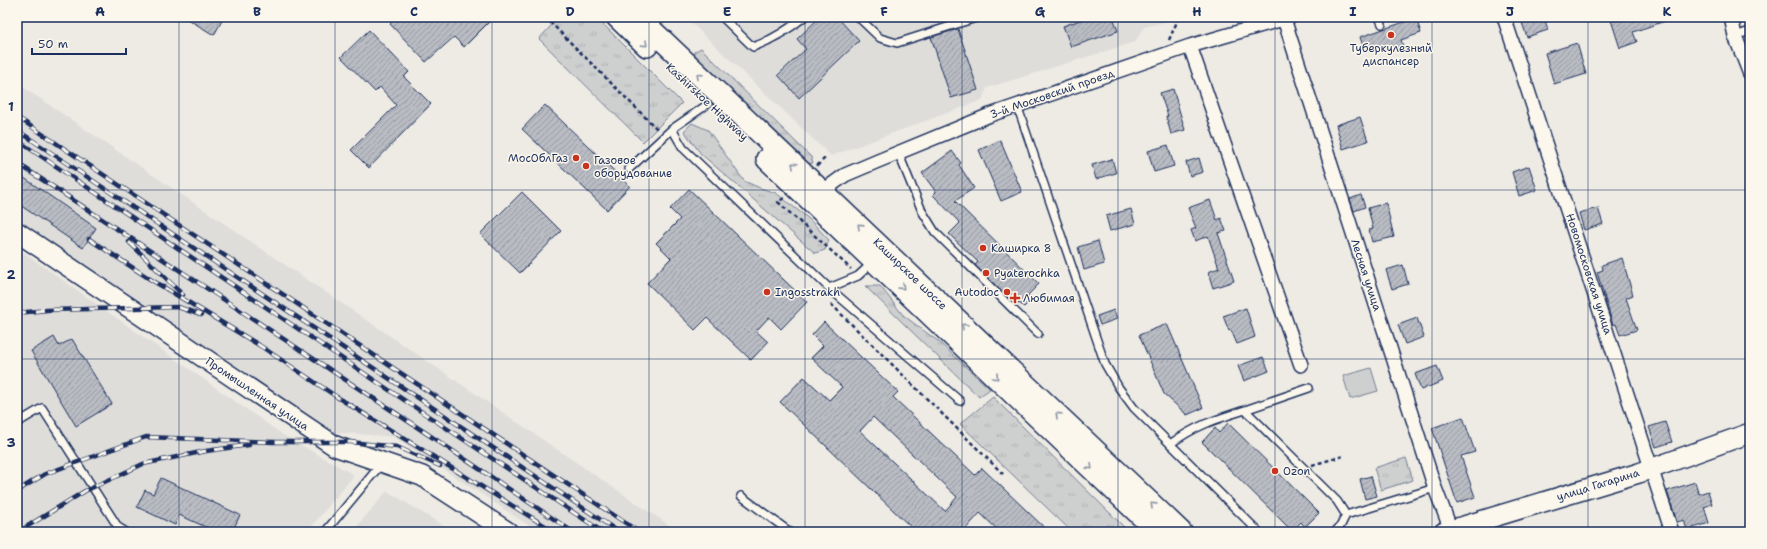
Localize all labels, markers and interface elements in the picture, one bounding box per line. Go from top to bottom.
text: A [95,3,105,20]
text: B [253,3,261,20]
text: C [410,3,418,20]
text: D [565,3,575,20]
text: E [723,3,732,20]
text: F [880,3,888,20]
text: G [1035,3,1046,20]
text: H [1192,3,1202,20]
text: I [1349,3,1357,20]
text: J [1506,3,1514,20]
text: K [1663,3,1672,20]
scale bar [32,30,126,56]
marker: Туберкулезный диспансер [1386,30,1396,40]
text: 50 m [38,36,68,52]
one-way arrow [640,39,648,47]
place label: Туберкулезный диспансер [1350,41,1432,69]
street label: Kashirskoe Highway [663,60,751,144]
street label: 3-й Московский проезд [988,66,1116,122]
one-way arrow [696,73,704,80]
text: 1 [8,98,14,115]
place label: МосОблГаз [508,151,568,166]
marker: МосОблГаз [571,153,581,163]
place label: Газовое оборудование [594,153,672,181]
marker: Газовое оборудование [581,161,591,171]
one-way arrow [791,162,799,169]
street label: Новомосковская улица [1562,211,1616,337]
one-way arrow [857,224,865,231]
street label: Каширское шоссе [870,235,950,313]
street label: Лесная улица [1347,237,1385,313]
place label: Каширка 8 [991,241,1052,256]
marker: Каширка 8 [978,243,988,253]
text: 2 [6,266,16,283]
place label: Pyaterochka [994,266,1060,281]
marker: Pyaterochka [981,268,991,278]
one-way arrow [897,282,905,290]
place label: Ingosstrakh [775,285,840,300]
place label: Autodoc [955,285,999,300]
marker: Ingosstrakh [762,287,772,297]
marker: Autodoc [1002,287,1012,297]
place label: Любимая [1023,291,1075,306]
marker: Любимая [1010,293,1020,303]
one-way arrow [961,323,969,331]
street label: Промышленная улица [202,354,312,434]
one-way arrow [991,372,999,380]
one-way arrow [1056,413,1063,420]
text: 3 [6,434,16,451]
one-way arrow [1085,462,1093,470]
place label: Ozon [1283,464,1311,479]
street label: улица Гагарина [1555,465,1641,505]
marker: Ozon [1270,466,1280,476]
one-way arrow [1150,502,1158,510]

